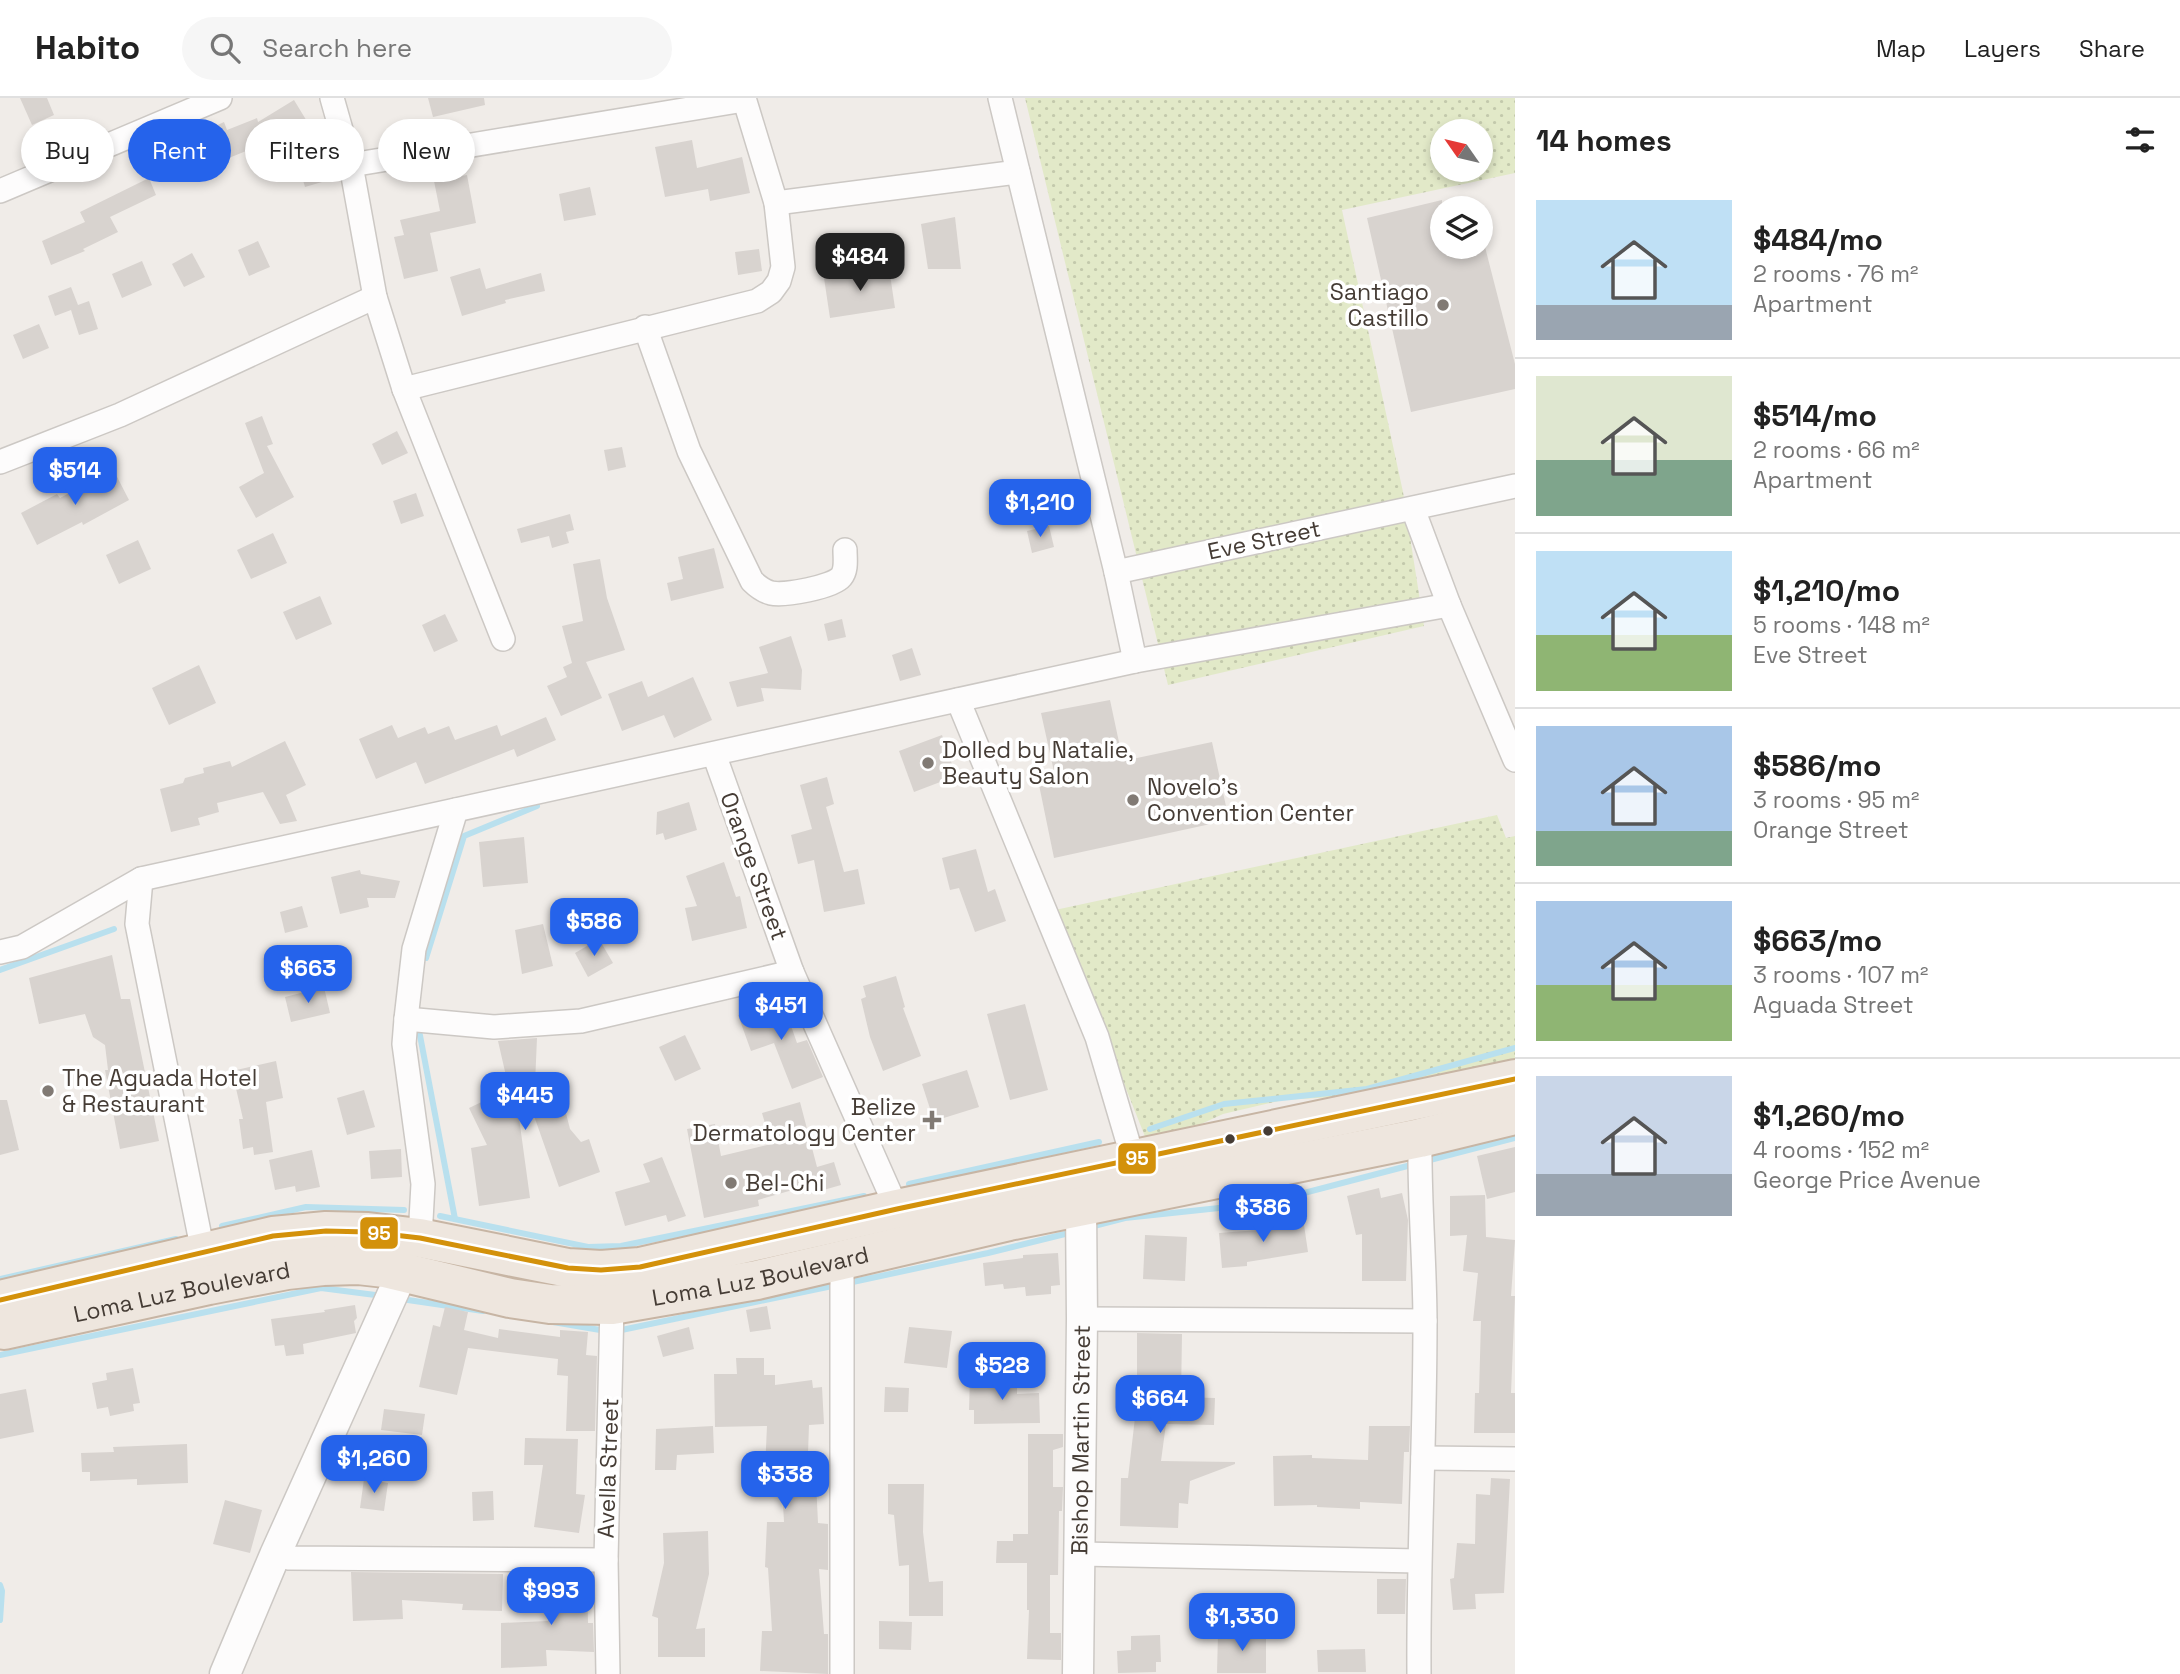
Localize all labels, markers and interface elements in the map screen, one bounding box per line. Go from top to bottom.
search box [182,17,672,80]
text: Habito [35,27,140,69]
icon: search [206,29,244,67]
text: Search here [262,31,412,65]
text: Map [1876,33,1926,64]
text: Layers [1964,33,2041,64]
text: Share [2079,33,2145,64]
chip: Buy [21,119,114,182]
chip: Rent [128,119,231,182]
chip: Filters [245,119,364,182]
chip: New [378,119,475,182]
north arrow [1430,119,1493,182]
map controls [1430,119,1493,259]
text: 14 homes [1536,121,1672,160]
icon: filters [2121,121,2159,159]
button: layers [1430,196,1493,259]
text: $484/mo [1753,220,1883,259]
icon: home [1592,228,1676,312]
pin: $484 [819,234,901,293]
text: $484 [832,241,889,271]
text: 2 rooms · 76 m² [1753,259,1918,289]
place label: Santiago Castillo [1330,277,1429,333]
text: Apartment [1753,289,1873,319]
marker: Santiago Castillo [1435,297,1451,313]
text: $514/mo [1753,396,1877,435]
icon: home [1592,404,1676,488]
text: 2 rooms · 66 m² [1753,435,1920,465]
pin: $514 [34,448,116,507]
text: $514 [49,455,101,485]
text: Apartment [1753,465,1873,495]
pin: $1,210 [983,480,1097,539]
text: $1,210 [1005,487,1075,517]
street label: Eve Street [1205,513,1323,567]
text: $1,210/mo [1753,571,1900,610]
icon: home [1592,579,1676,663]
text: 5 rooms · 148 m² [1753,610,1930,640]
text: Eve Street [1753,640,1868,670]
place label: Dolled by Natalie, Beauty Salon [942,735,1134,791]
text: $586/mo [1753,746,1881,785]
icon: home [1592,754,1676,838]
marker: Dolled by Natalie, Beauty Salon [920,755,936,771]
place label: Novelo's Convention Center [1147,772,1354,828]
text: 3 rooms · 95 m² [1753,785,1919,815]
street label: Orange Street [713,788,795,944]
marker: Novelo's Convention Center [1125,792,1141,808]
text: Orange Street [1753,815,1909,845]
pin: $586 [553,898,635,958]
text: $586 [566,906,622,936]
text: $663/mo [1753,921,1882,960]
icon: home [1592,929,1676,1013]
pin: $663 [267,946,349,1005]
text: $663 [280,953,336,983]
text: 3 rooms · 107 m² [1753,960,1929,990]
pin: $451 [740,982,822,1042]
text: $451 [755,990,807,1020]
text: Aguada Street [1753,990,1913,1020]
place label: The Aguada Hotel & Restaurant [62,1063,257,1119]
pin: $445 [484,1072,566,1132]
text: $445 [497,1080,554,1110]
marker: The Aguada Hotel & Restaurant [40,1083,56,1099]
place label: Belize Dermatology Center [693,1092,916,1148]
text: $1,260/mo [1753,1096,1905,1135]
icon: home [1592,1104,1676,1188]
marker: Belize Dermatology Center [922,1110,942,1130]
unlabelled marker [1261,1124,1275,1138]
unlabelled marker [1223,1132,1237,1146]
text: 4 rooms · 152 m² [1753,1135,1929,1165]
line badge: 95 [1117,1142,1157,1175]
text: 95 [1125,1146,1149,1171]
text: George Price Avenue [1753,1165,1981,1195]
place label: Bel-Chi [745,1168,824,1198]
marker: Bel-Chi [723,1175,739,1191]
pin: $386 [1222,1184,1304,1244]
text: $386 [1235,1192,1291,1222]
line badge: 95 [359,1216,399,1250]
text: 95 [367,1221,391,1246]
street label: Loma Luz Boulevard [650,1239,872,1313]
street label: Loma Luz Boulevard [71,1255,293,1329]
street label: Bishop Martin Street [1064,1325,1097,1555]
pin: $528 [961,1342,1043,1402]
text: $528 [974,1350,1030,1380]
pin: $664 [1119,1376,1201,1435]
text: $664 [1132,1383,1189,1413]
street label: Avella Street [591,1397,625,1539]
pin: $1,260 [317,1436,431,1495]
text: $1,260 [337,1443,411,1473]
pin: $338 [744,1452,826,1511]
text: $338 [757,1459,813,1489]
pin: $993 [510,1568,592,1627]
text: $993 [523,1575,579,1605]
pin: $1,330 [1185,1594,1299,1653]
text: $1,330 [1205,1601,1279,1631]

